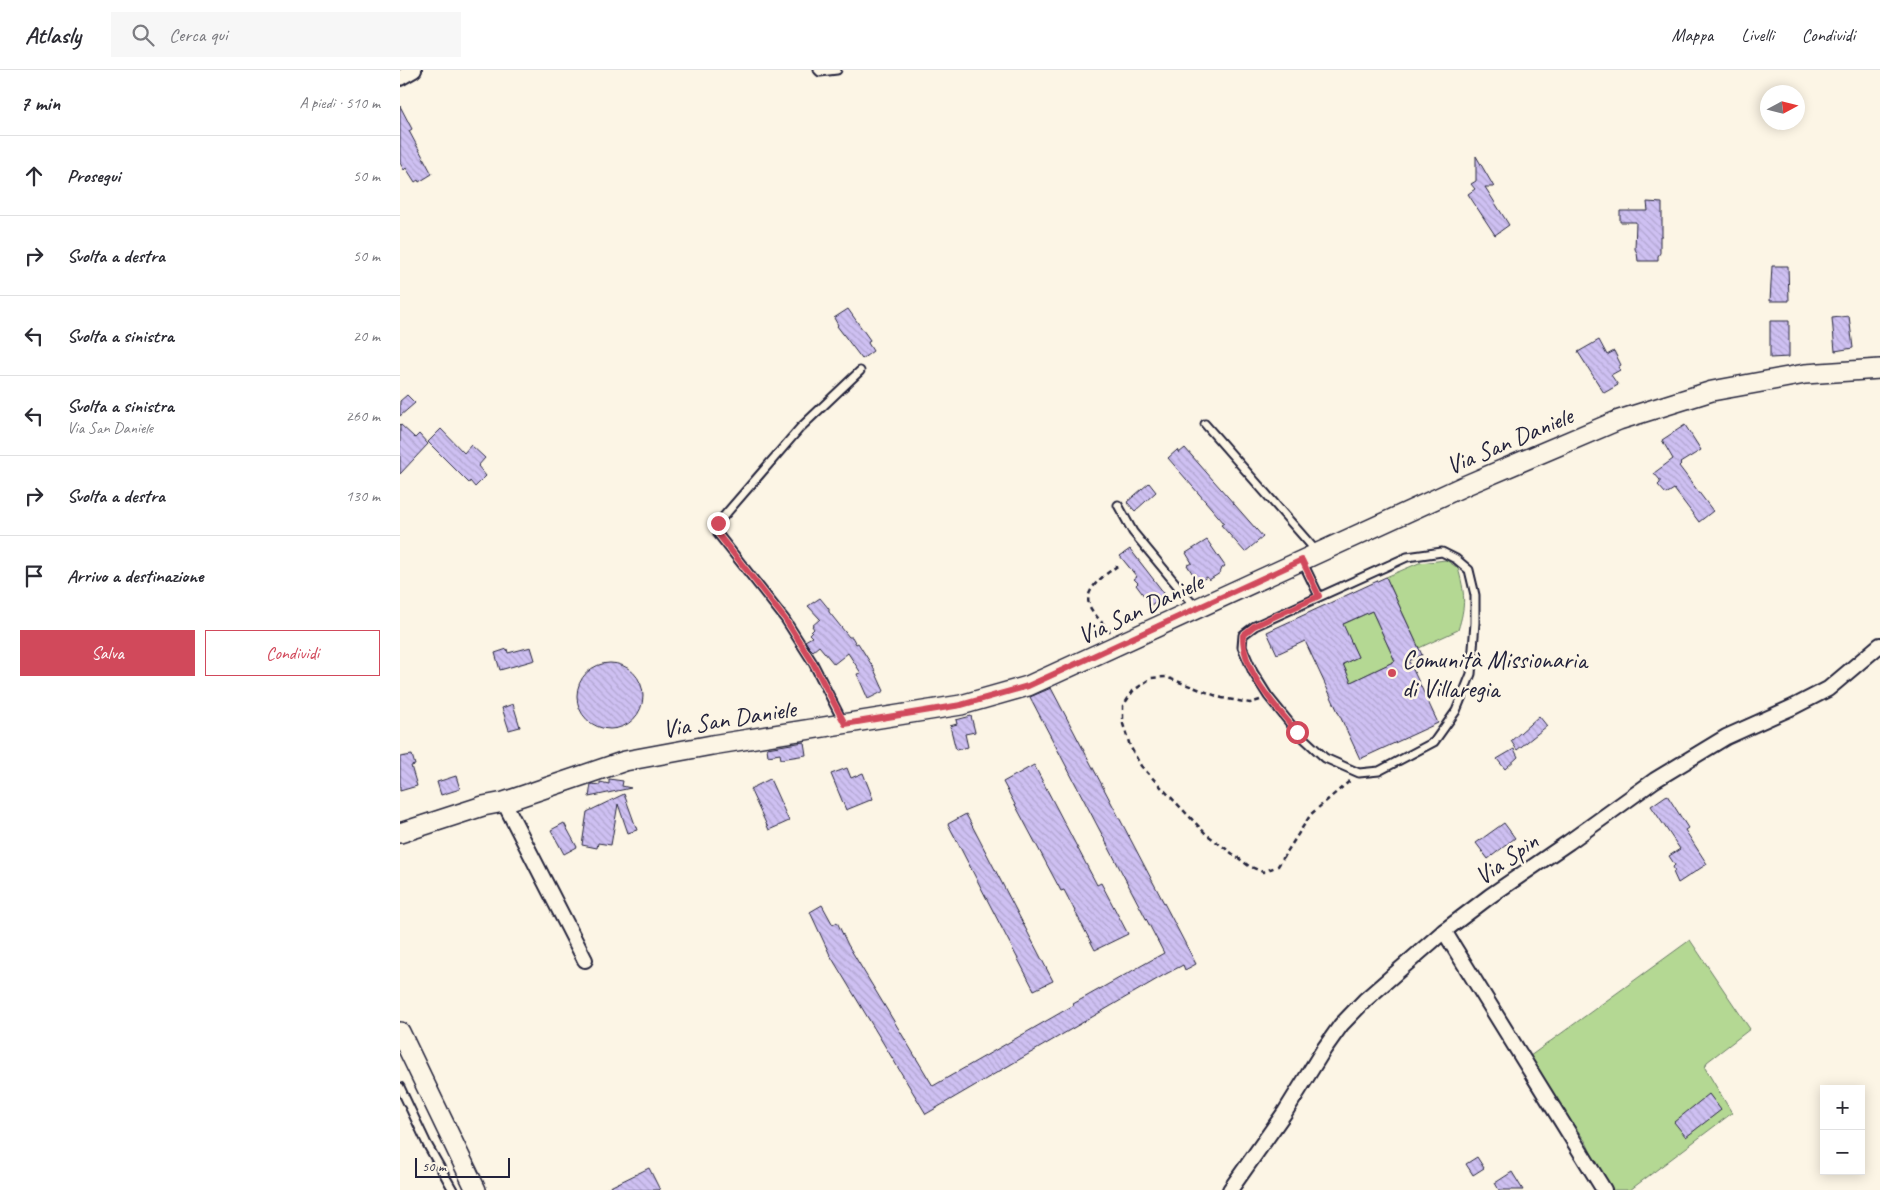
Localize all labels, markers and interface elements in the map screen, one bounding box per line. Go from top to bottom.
search box [111,12,461,57]
text: Atlasly [25,20,81,50]
icon: search [129,21,157,49]
text: Cerca qui [169,23,228,47]
text: Mappa [1672,24,1713,46]
text: Livelli [1741,24,1774,46]
text: Condividi [1802,24,1855,46]
north arrow [1760,85,1805,130]
text: 7 min [20,90,60,116]
text: A piedi · 510 m [299,93,380,113]
icon: ahead [20,162,48,190]
text: Prosegui [67,164,120,188]
text: 50 m [353,166,380,186]
icon: right [20,242,48,270]
text: Svolta a destra [67,244,165,268]
text: 50 m [353,246,380,266]
icon: left [20,322,48,350]
text: Svolta a sinistra [67,324,174,348]
text: 20 m [353,326,380,346]
text: Svolta a sinistra [67,394,174,418]
street label: Via San Daniele [1441,399,1579,482]
icon: left [20,402,48,430]
text: 260 m [346,406,380,426]
text: Via San Daniele [67,418,153,438]
icon: right [20,482,48,510]
text: Svolta a destra [67,484,165,508]
text: 130 m [346,486,380,506]
route end [707,512,730,535]
icon: arrive [20,562,48,590]
text: Arrivo a destinazione [67,564,203,588]
street label: Via San Daniele [1073,565,1210,652]
button: Salva [20,630,195,676]
button: Condividi [205,630,380,676]
place label: Comunità Missionaria di Villaregia [1402,644,1589,705]
marker: Comunità Missionaria di Villaregia [1386,667,1398,679]
street label: Via San Daniele [660,692,800,745]
route start [1286,721,1309,744]
street label: Via Spin [1469,825,1545,892]
map controls [1820,1085,1865,1175]
button: + [1820,1085,1865,1130]
button: − [1820,1130,1865,1175]
scale bar [415,1155,510,1178]
text: 50 m [422,1158,446,1175]

